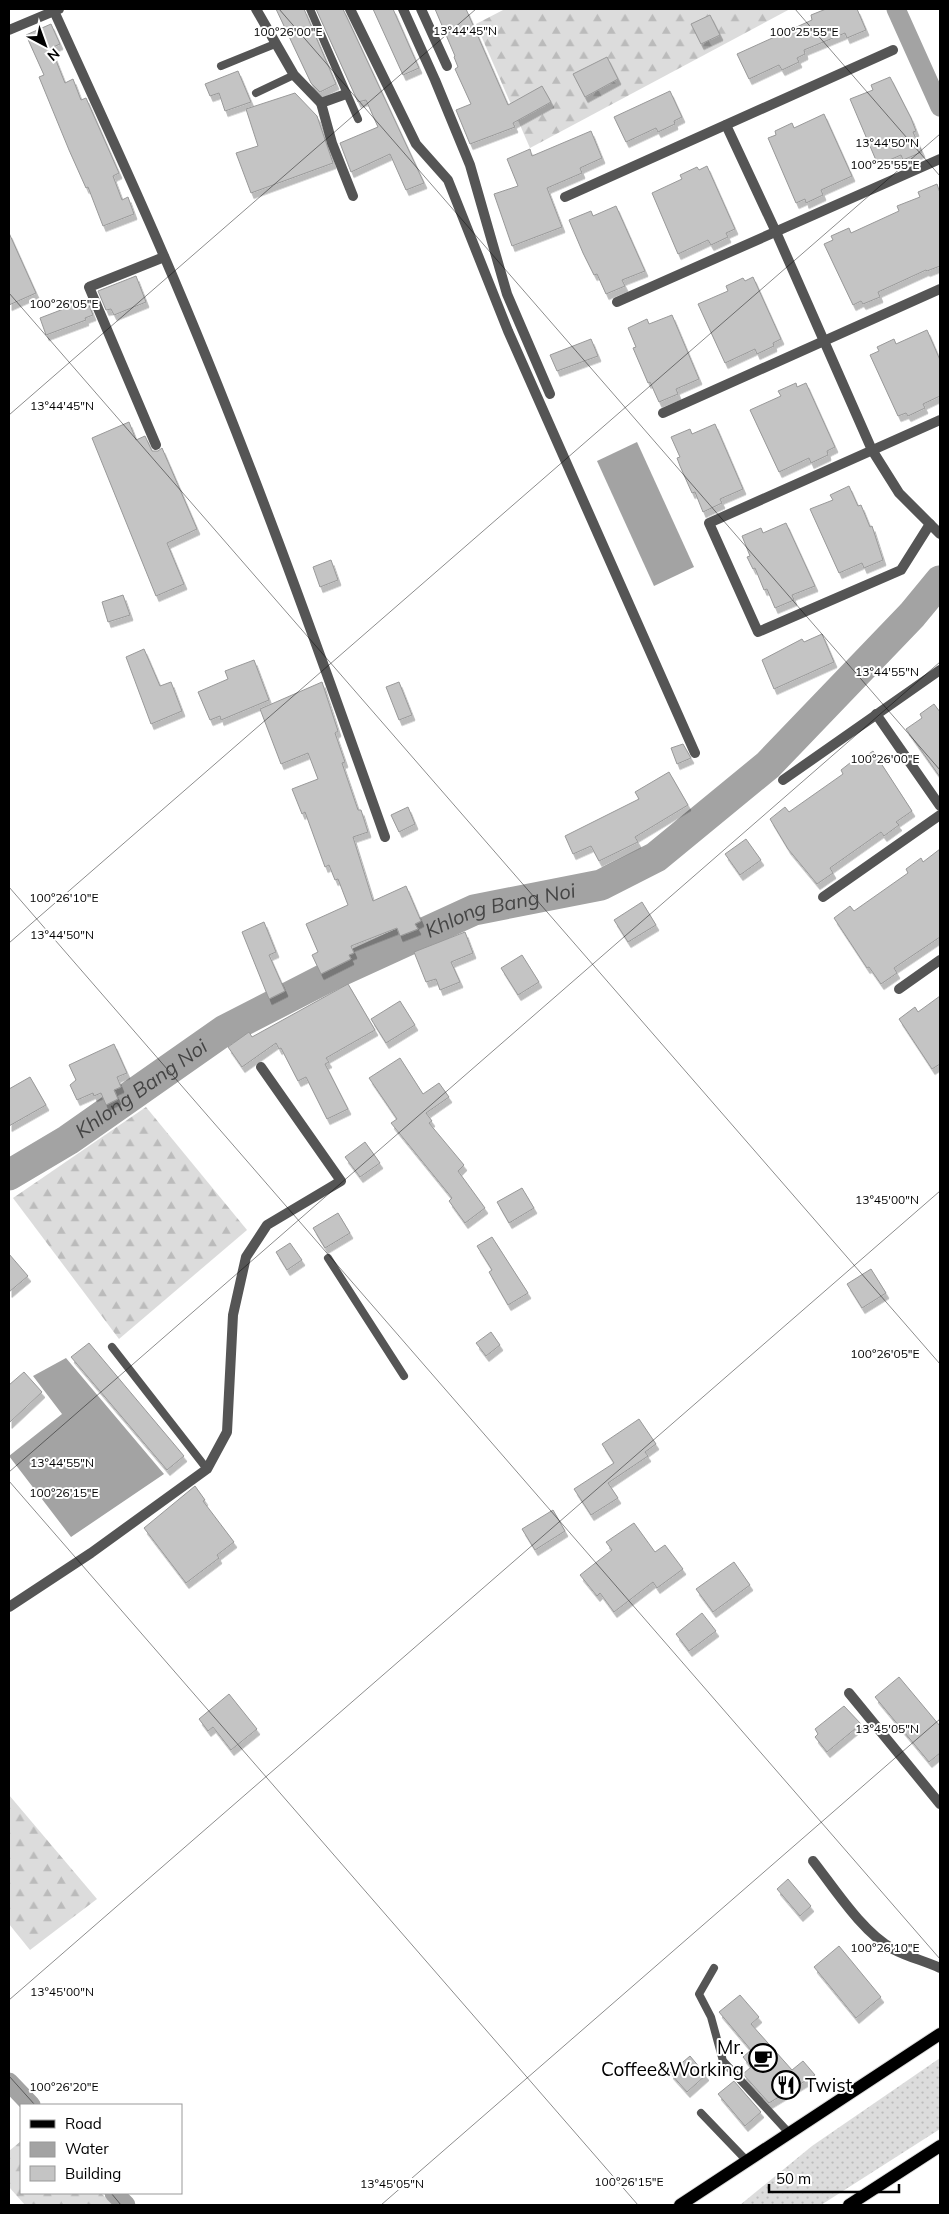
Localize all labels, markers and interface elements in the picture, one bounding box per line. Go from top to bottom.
north arrow [20,20,70,70]
text: 13°44'45"N [433,23,497,38]
text: 100°26'00"E [253,24,323,39]
text: 100°25'55"E [769,24,839,39]
text: N [44,45,63,65]
text: 13°44'50"N [855,135,919,150]
text: 100°25'55"E [850,157,920,172]
text: 100°26'05"E [29,296,99,311]
text: 13°44'45"N [30,398,94,413]
text: 13°44'55"N [855,664,919,679]
text: 100°26'00"E [850,751,920,766]
water label: Khlong Bang Noi [421,877,578,943]
text: 100°26'10"E [29,890,99,905]
text: 13°44'50"N [30,927,94,942]
water label: Khlong Bang Noi [70,1033,212,1143]
text: 13°45'00"N [855,1192,919,1207]
text: 100°26'05"E [850,1346,920,1361]
text: 13°44'55"N [30,1455,94,1470]
text: 100°26'15"E [29,1485,99,1500]
text: 13°45'05"N [855,1721,919,1736]
text: 100°26'10"E [850,1940,920,1955]
text: 13°45'00"N [30,1984,94,1999]
place label: Mr. Coffee&Working [601,2035,744,2081]
cafe icon: Mr. Coffee&Working [748,2043,778,2073]
restaurant icon: Twist [771,2070,801,2100]
place label: Twist [805,2073,853,2097]
text: 100°26'20"E [29,2079,99,2094]
legend [20,2104,182,2194]
text: Road [65,2114,102,2133]
text: Water [65,2139,109,2158]
scale bar [769,2162,899,2194]
text: Building [65,2164,121,2183]
text: 50 m [776,2169,811,2188]
text: 100°26'15"E [594,2174,664,2189]
text: 13°45'05"N [360,2176,424,2191]

